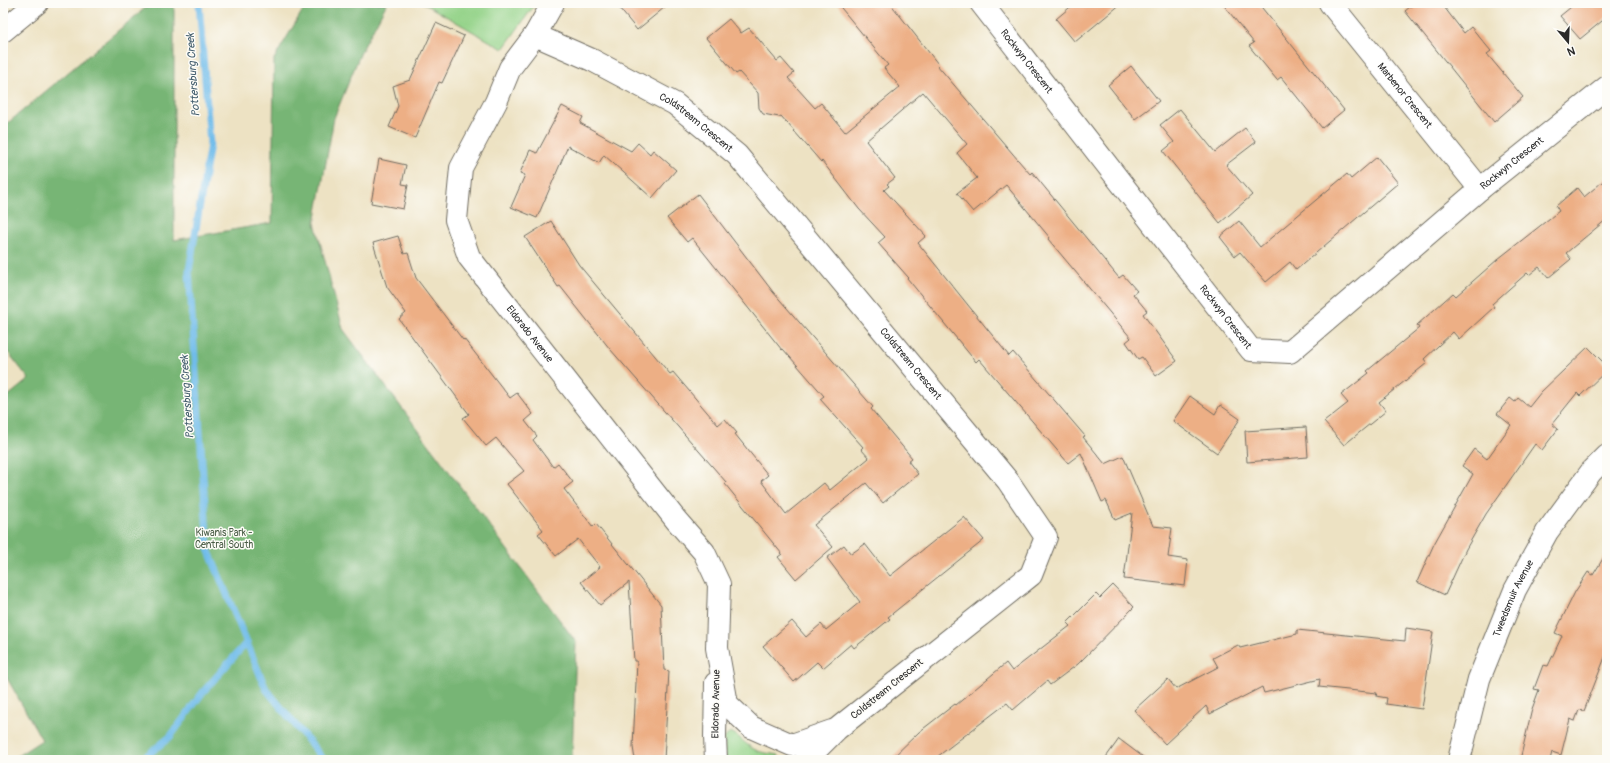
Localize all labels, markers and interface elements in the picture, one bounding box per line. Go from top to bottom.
north arrow [1548,22,1588,62]
street label: Rockwyn Crescent [998,27,1056,97]
water label: Pottersburg Creek [183,31,202,117]
text: N [1565,44,1577,59]
street label: Marbenor Crescent [1375,61,1435,131]
street label: Coldstream Crescent [657,91,736,155]
street label: Rockwyn Crescent [1478,134,1547,192]
street label: Rockwyn Crescent [1197,283,1255,352]
street label: Eldorado Avenue [504,303,556,365]
street label: Coldstream Crescent [877,325,945,403]
water label: Pottersburg Creek [177,353,196,439]
park label: Kiwanis Park - Central South [195,527,253,551]
street label: Tweedsmuir Avenue [1491,558,1536,639]
street label: Coldstream Crescent [848,656,926,722]
street label: Eldorado Avenue [709,669,723,739]

